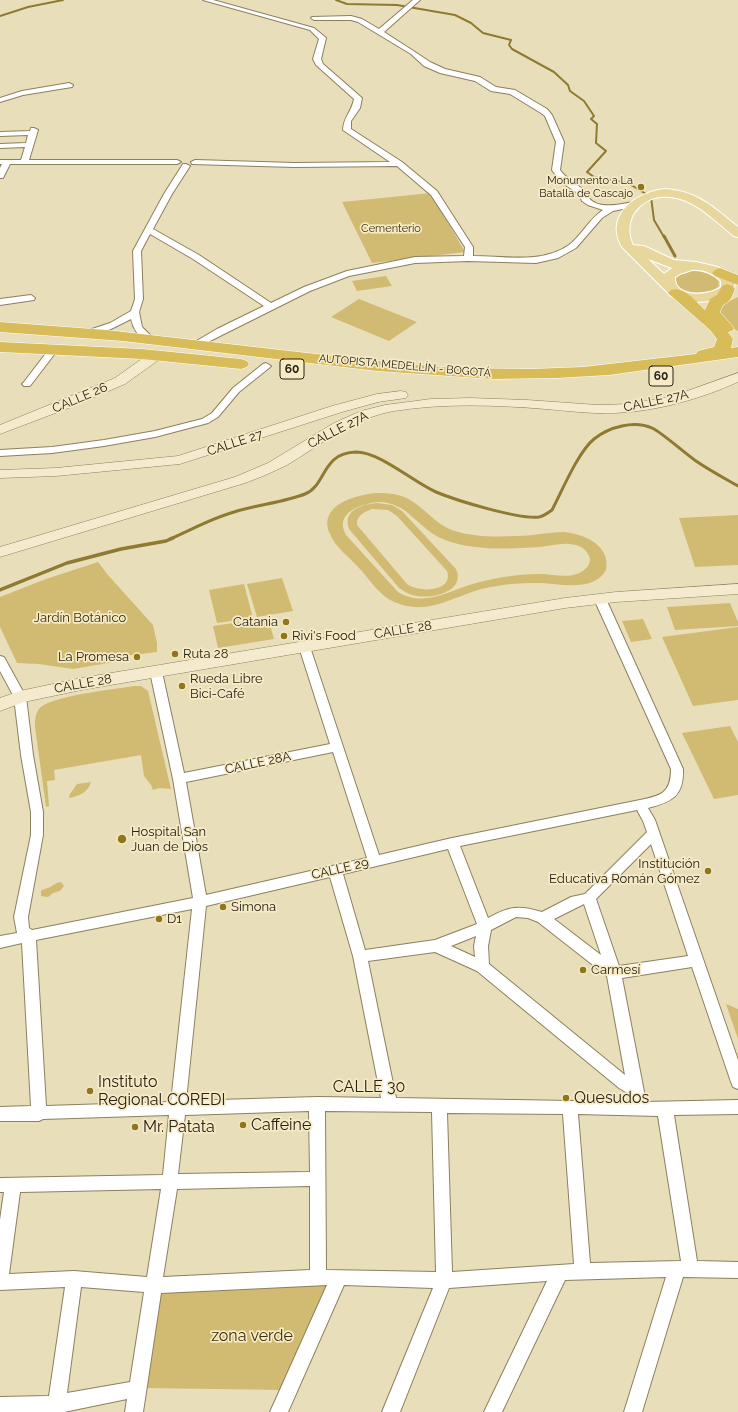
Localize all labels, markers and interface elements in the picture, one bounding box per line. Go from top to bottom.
place label: Monumento a La Batalla de Cascajo [539,174,633,200]
marker: Monumento a La Batalla de Cascajo [636,182,646,192]
park label: Cementerio [361,222,421,236]
street label: AUTOPISTA MEDELLÍN - BOGOTÁ [318,352,492,380]
road number: 60 [280,359,304,379]
road number: 60 [649,366,673,386]
street label: CALLE 26 [50,379,110,417]
street label: CALLE 27A [622,387,690,415]
street label: CALLE 27A [305,408,371,452]
street label: CALLE 27 [205,427,265,459]
park label: Jardín Botánico [34,610,126,626]
place label: Catania [233,614,278,630]
marker: Catania [281,617,291,627]
street label: CALLE 28 [373,618,433,642]
place label: Rivi's Food [292,628,356,644]
marker: Rivi's Food [279,631,289,641]
place label: Ruta 28 [183,646,228,662]
place label: La Promesa [58,649,129,665]
marker: Ruta 28 [170,649,180,659]
marker: La Promesa [132,652,142,662]
street label: CALLE 28 [53,671,113,697]
place label: Rueda Libre Bici-Café [190,671,263,702]
marker: Rueda Libre Bici-Café [177,681,187,691]
street label: CALLE 28A [224,748,292,778]
place label: Hospital San Juan de Dios [131,824,208,855]
marker: Hospital San Juan de Dios [116,833,128,845]
street label: CALLE 29 [310,855,370,883]
place label: Institución Educativa Román Gómez [549,856,700,887]
marker: Institución Educativa Román Gómez [703,866,713,876]
place label: Simona [231,899,276,915]
marker: Simona [218,902,228,912]
place label: D1 [167,911,182,927]
marker: D1 [154,914,164,924]
place label: Carmesí [591,962,640,978]
marker: Carmesí [578,965,588,975]
place label: Instituto Regional COREDI [98,1072,225,1110]
street label: CALLE 30 [333,1077,405,1097]
marker: Instituto Regional COREDI [85,1086,95,1096]
place label: Quesudos [574,1088,649,1108]
marker: Quesudos [561,1093,571,1103]
place label: Caffeine [251,1115,311,1135]
place label: Mr. Patata [143,1117,215,1137]
marker: Caffeine [238,1120,248,1130]
marker: Mr. Patata [130,1122,140,1132]
park label: zona verde [211,1326,293,1346]

